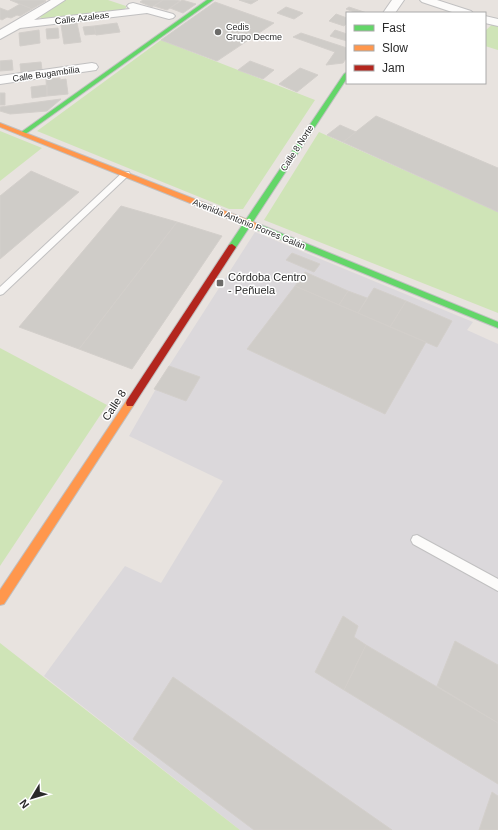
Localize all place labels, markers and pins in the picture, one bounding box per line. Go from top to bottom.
place label: Cedis Grupo Decme [226,22,282,42]
marker: Cedis Grupo Decme [213,27,223,37]
place label: Córdoba Centro - Peñuela [228,271,306,296]
marker: Córdoba Centro - Peñuela [215,278,225,288]

